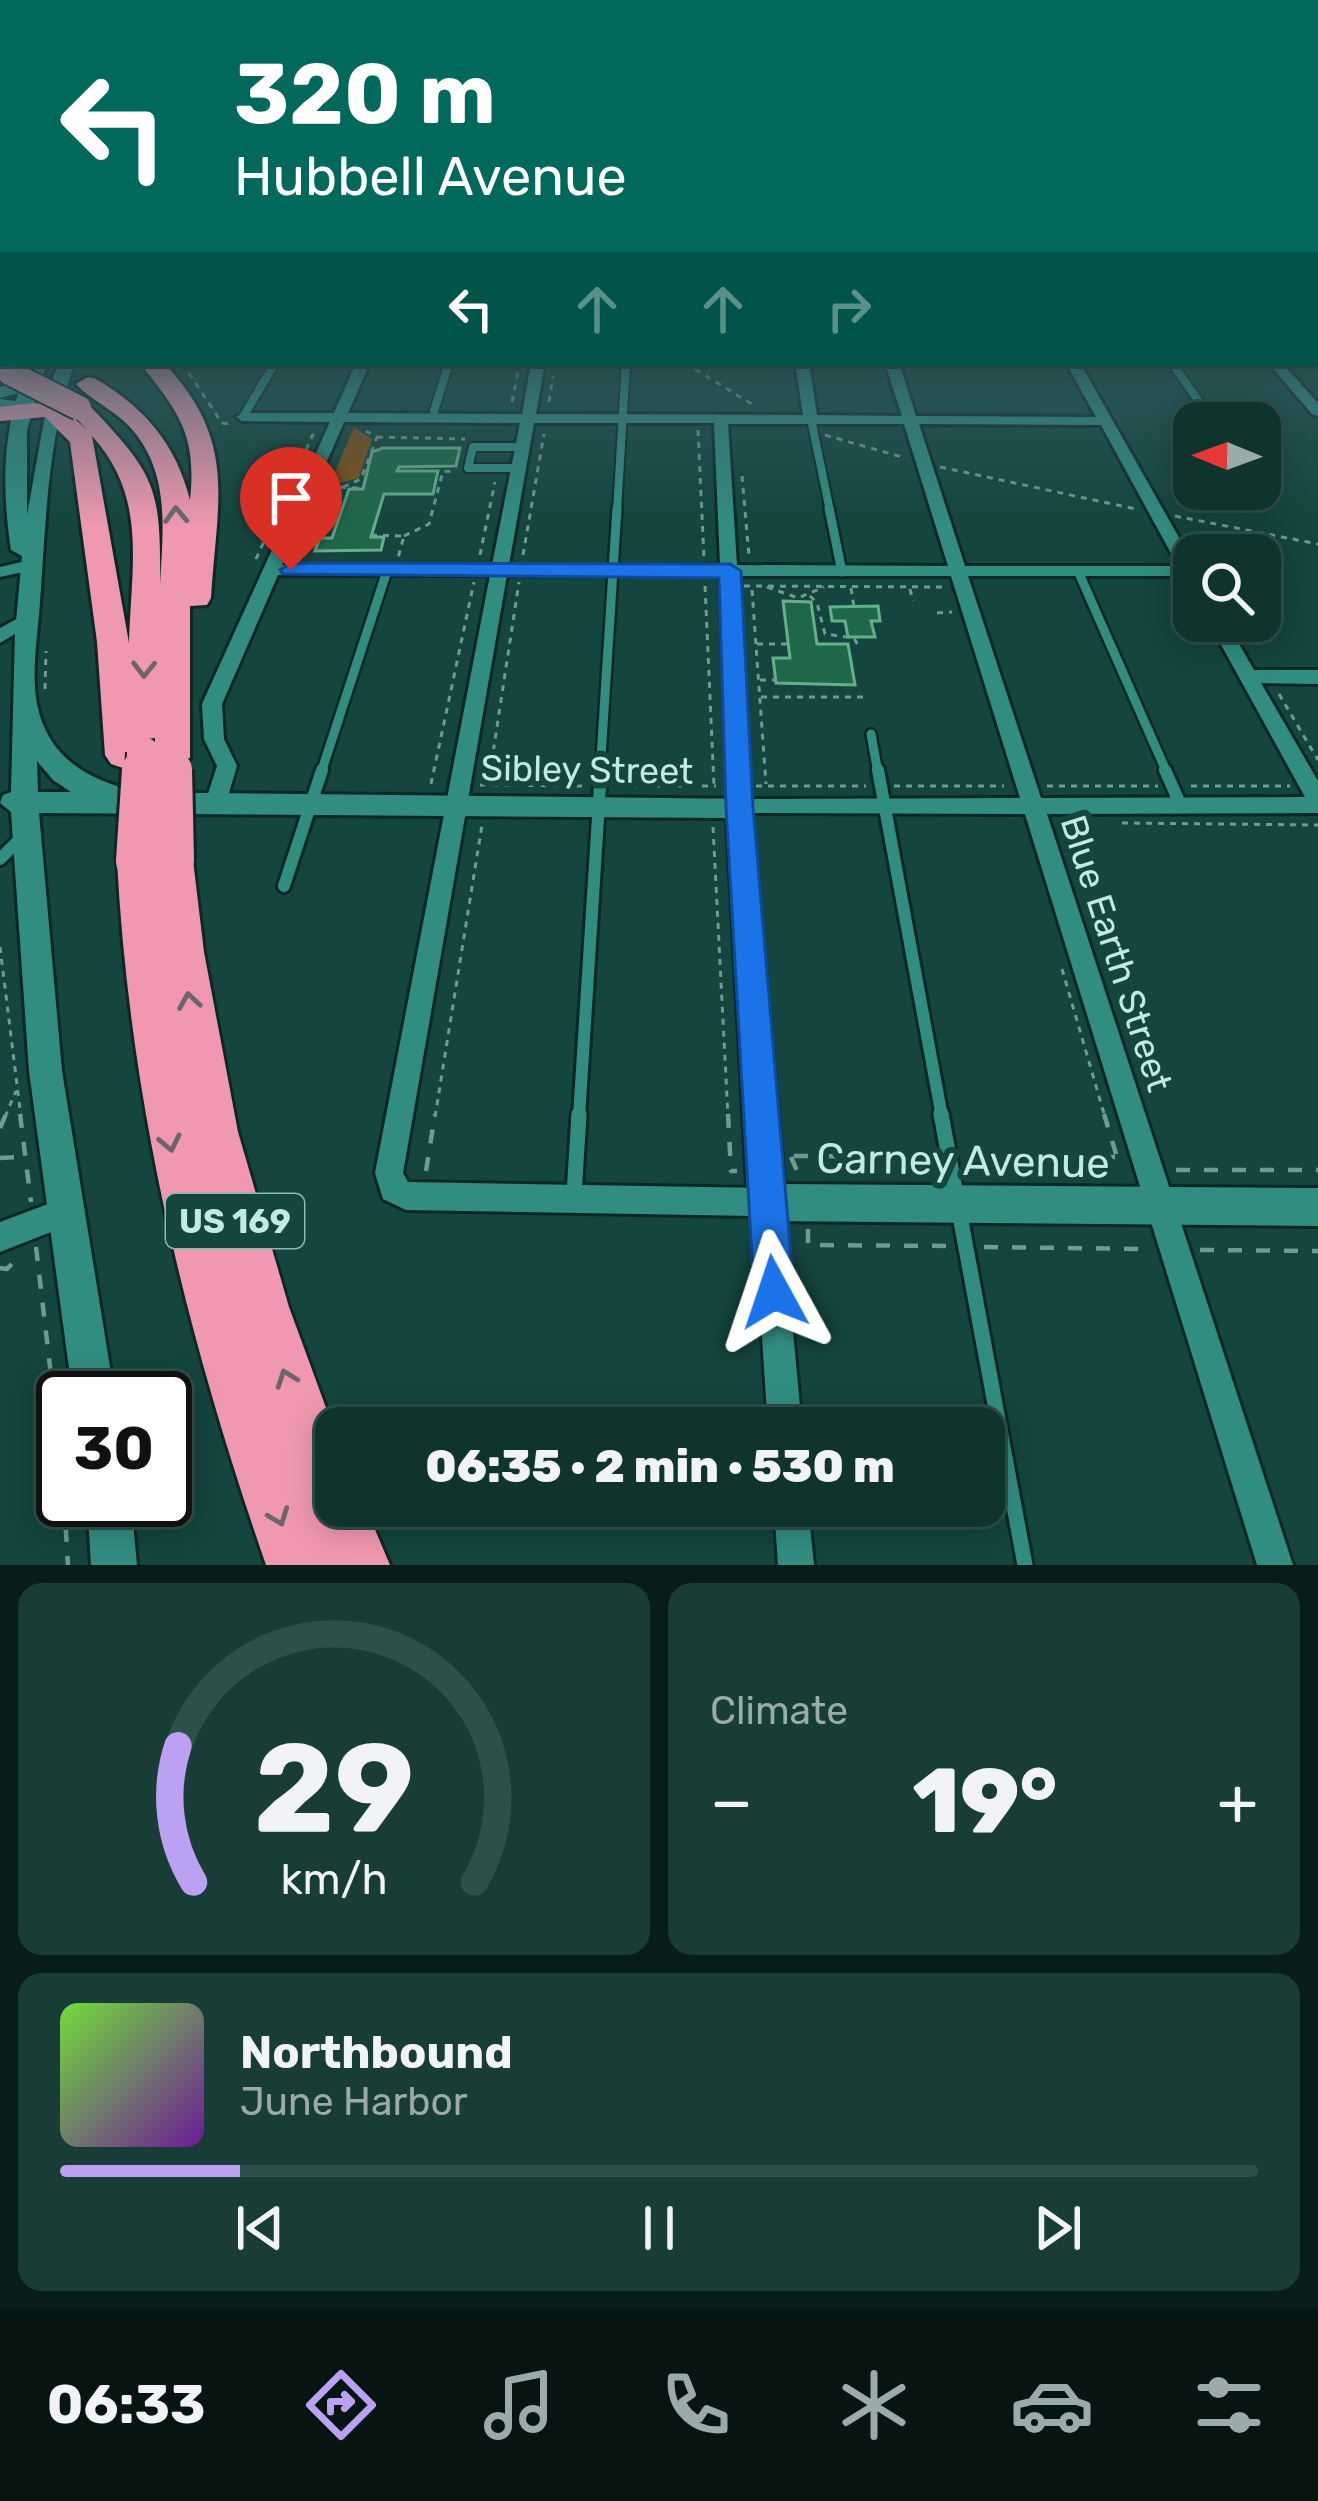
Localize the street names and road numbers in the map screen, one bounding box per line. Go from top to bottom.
street label: Sibley Street [480,746,694,793]
street label: Blue Earth Street [1052,810,1181,1097]
street label: Carney Avenue [816,1133,1110,1189]
road number: US 169 [166,1194,304,1248]

